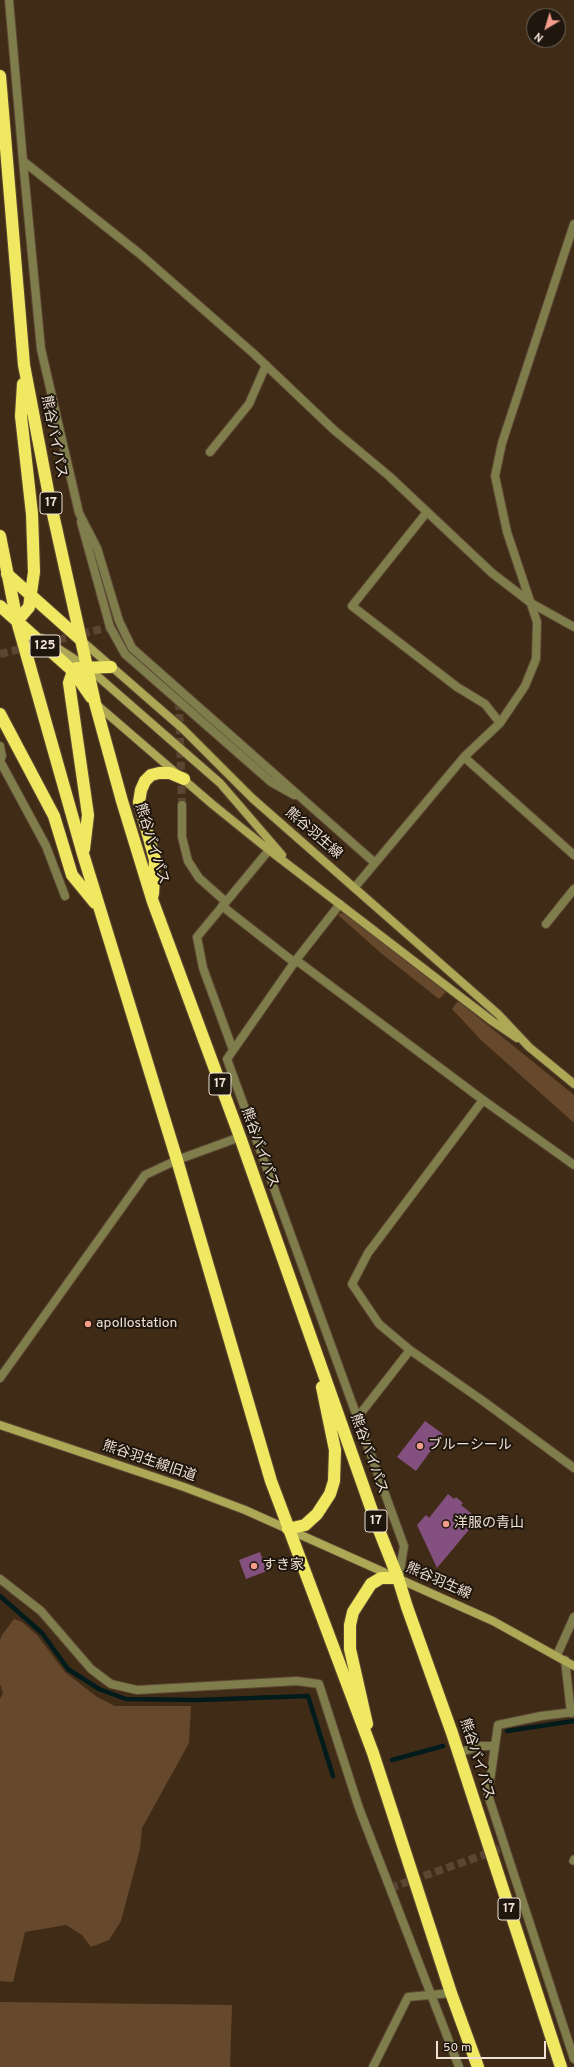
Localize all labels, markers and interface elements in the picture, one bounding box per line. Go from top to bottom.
north arrow [526,8,566,48]
text: N [532,29,547,45]
street label: 熊谷バイパス [37,394,69,480]
road number: 17 [40,492,62,514]
road number: 125 [30,635,60,657]
street label: 熊谷バイパス [131,801,171,887]
street label: 熊谷羽生線 [281,805,345,863]
road number: 17 [209,1073,231,1095]
street label: 熊谷バイパス [237,1106,281,1190]
place label: apollostation [96,1316,177,1332]
marker: apollostation [83,1319,93,1329]
street label: 熊谷バイパス [346,1412,390,1496]
street label: 熊谷羽生線旧道 [100,1438,198,1486]
place label: ブルーシール [428,1438,512,1454]
marker: ブルーシール [415,1441,425,1451]
road number: 17 [365,1510,387,1532]
place label: 洋服の青山 [454,1516,524,1532]
marker: 洋服の青山 [441,1519,451,1529]
place label: すき家 [262,1558,304,1574]
street label: 熊谷羽生線 [403,1560,473,1604]
marker: すき家 [249,1561,259,1571]
street label: 熊谷バイパス [455,1716,497,1802]
road number: 17 [498,1898,520,1920]
scale bar [438,2033,548,2059]
text: 50 m [443,2040,471,2056]

